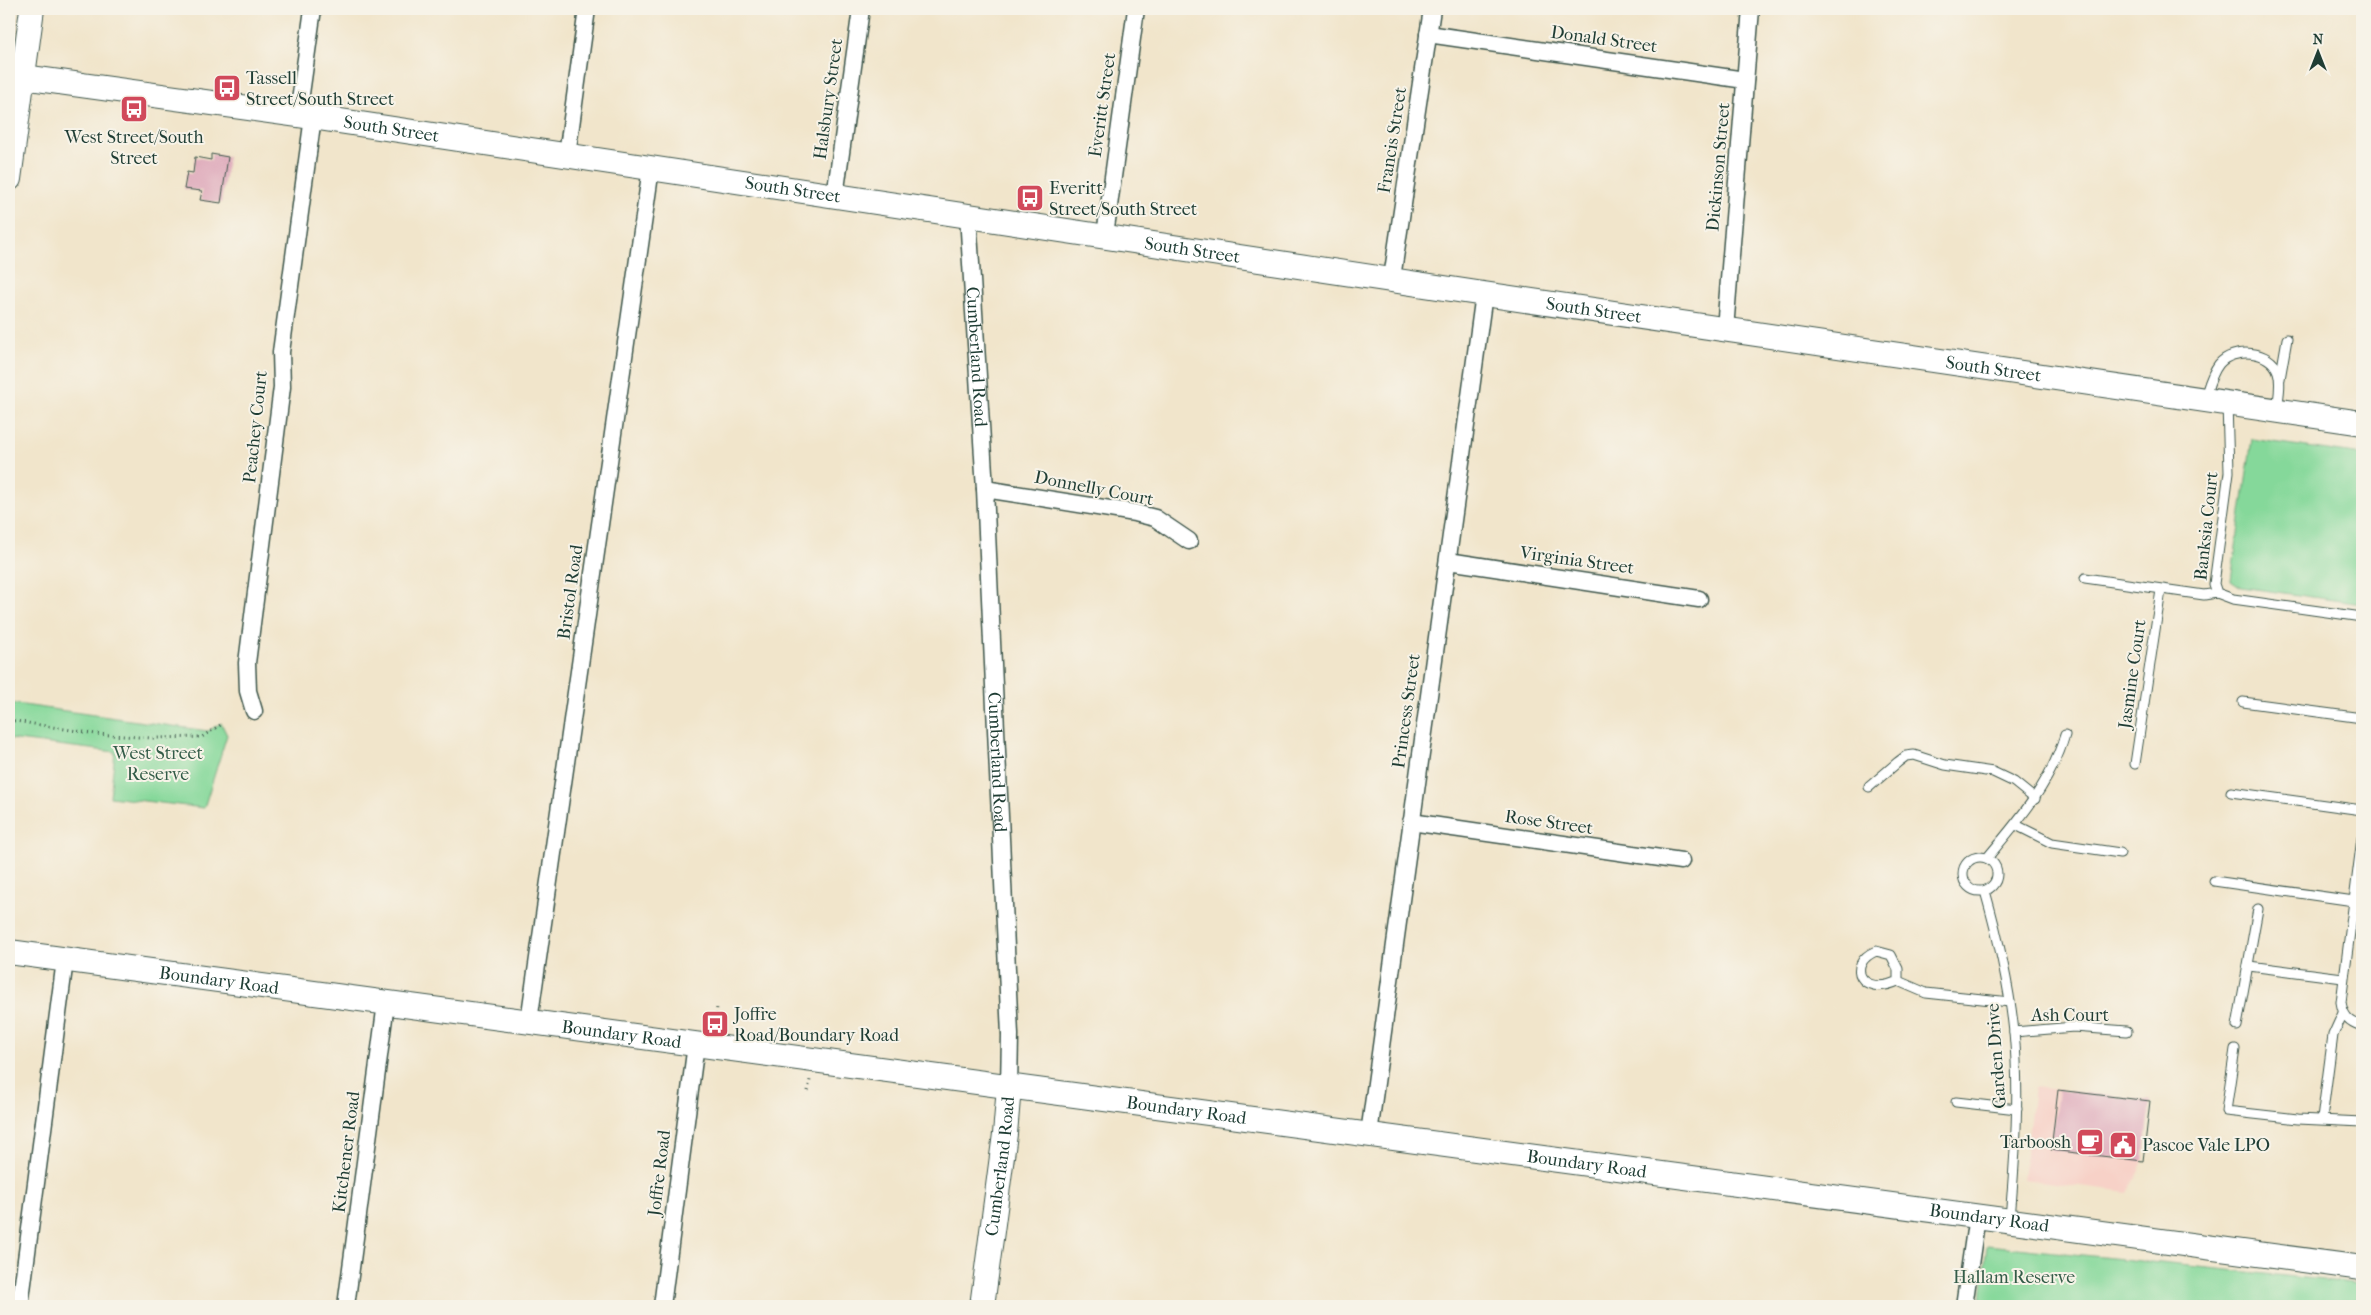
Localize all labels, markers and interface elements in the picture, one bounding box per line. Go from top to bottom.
street label: Donald Street [1549,22,1659,57]
north arrow [2294,28,2344,78]
text: N [2313,31,2324,48]
street label: Halsbury Street [810,37,847,161]
street label: Everitt Street [1085,51,1120,159]
place label: Tassell Street/South Street [246,68,395,110]
bus stop icon: Tassell Street/South Street [212,73,242,103]
street label: Francis Street [1374,85,1411,195]
bus stop icon: West Street/South Street [119,94,149,124]
street label: Dickinson Street [1702,101,1735,232]
street label: South Street [342,112,441,147]
place label: West Street/South Street [63,127,204,169]
street label: South Street [744,172,843,208]
place label: Everitt Street/South Street [1049,178,1198,220]
bus stop icon: Everitt Street/South Street [1015,183,1045,213]
street label: South Street [1143,233,1242,268]
street label: Cumberland Road [961,286,991,428]
street label: South Street [1544,293,1643,328]
street label: South Street [1944,352,2043,387]
street label: Peachey Court [239,369,272,484]
street label: Donnelly Court [1033,467,1156,510]
street label: Banksia Court [2190,470,2223,581]
street label: Virginia Street [1517,542,1636,579]
street label: Bristol Road [553,543,588,641]
street label: Jasmine Court [2114,617,2151,732]
street label: Princess Street [1388,652,1425,770]
street label: Cumberland Road [983,692,1011,833]
park label: West Street Reserve [112,743,203,785]
street label: Rose Street [1503,806,1595,839]
street label: Boundary Road [158,962,280,999]
street label: Garden Drive [1982,1003,2011,1109]
place label: Joffre Road/Boundary Road [732,1004,899,1046]
street label: Ash Court [2030,1005,2109,1026]
bus stop icon: Joffre Road/Boundary Road [700,1009,730,1039]
street label: Boundary Road [560,1016,683,1053]
street label: Kitchener Road [329,1090,364,1214]
street label: Boundary Road [1125,1092,1248,1129]
street label: Cumberland Road [981,1095,1019,1237]
cafe icon: Tarboosh [2075,1127,2105,1157]
street label: Joffre Road [644,1129,675,1219]
public building icon: Pascoe Vale LPO [2108,1130,2138,1160]
place label: Tarboosh [2000,1132,2071,1153]
place label: Pascoe Vale LPO [2142,1135,2270,1156]
street label: Boundary Road [1526,1146,1648,1183]
street label: Boundary Road [1928,1200,2051,1237]
park label: Hallam Reserve [1953,1267,2075,1288]

